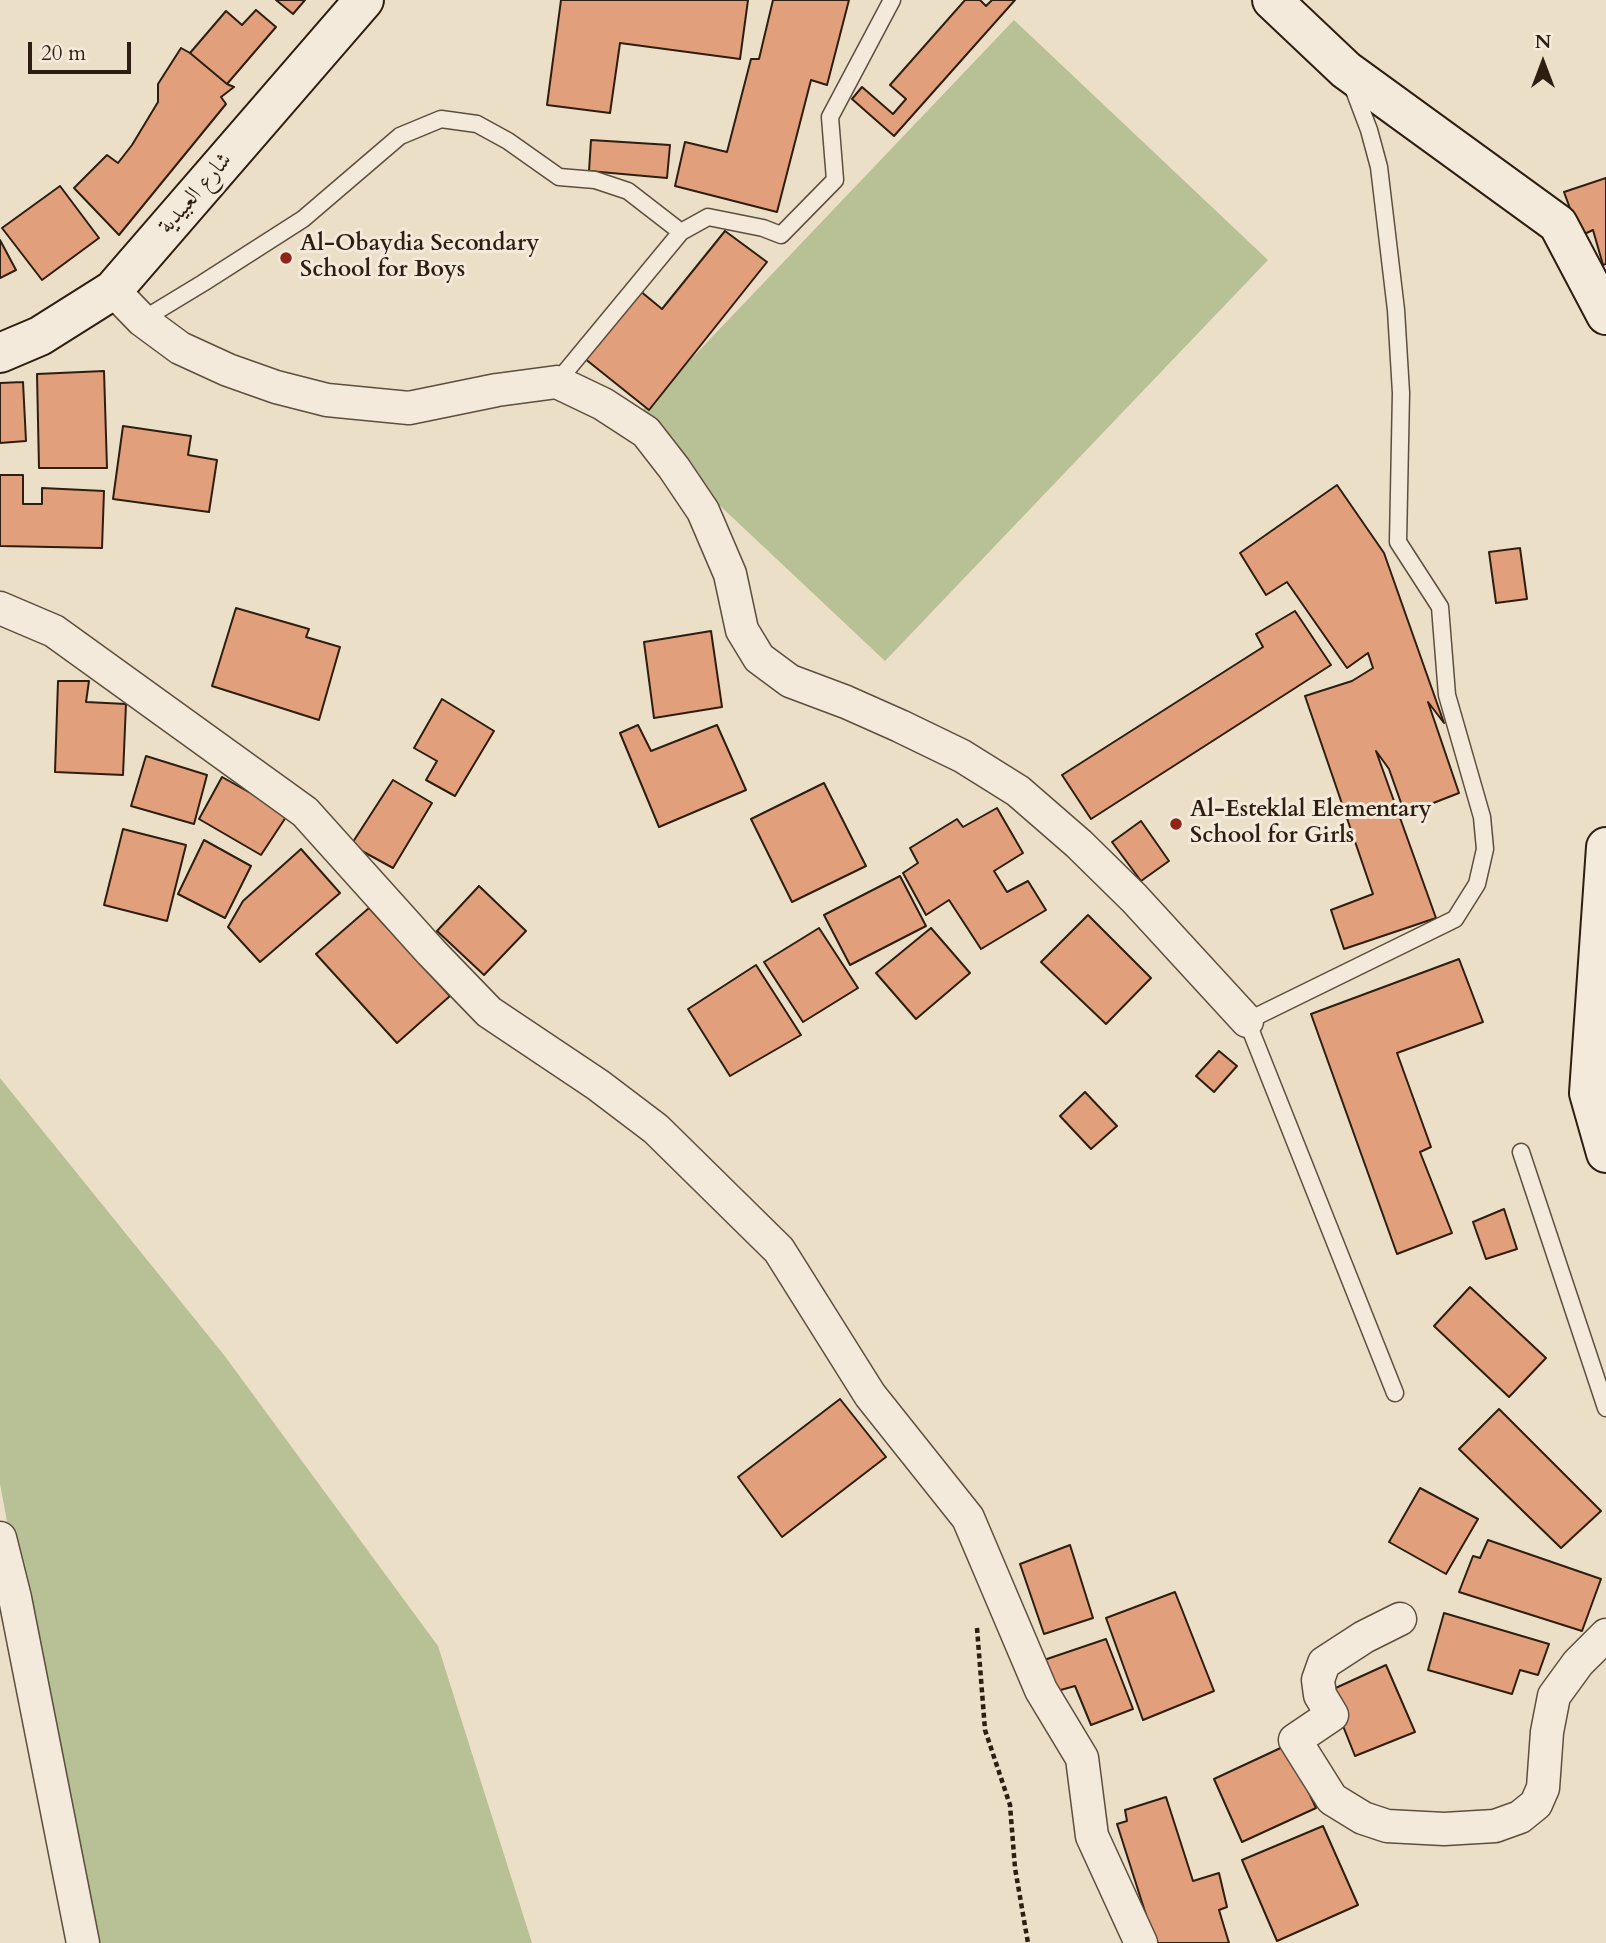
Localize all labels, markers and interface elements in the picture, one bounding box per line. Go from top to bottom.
scale bar [32,28,135,72]
north arrow [1508,28,1578,98]
text: N [1535,29,1551,55]
text: 20 m [41,39,86,68]
street label: شارع العبيدية [153,148,239,240]
place label: Al-Obaydia Secondary School for Boys [300,231,539,285]
marker: Al-Obaydia Secondary School for Boys [278,250,294,266]
place label: Al-Esteklal Elementary School for Girls [1190,797,1432,851]
marker: Al-Esteklal Elementary School for Girls [1168,816,1184,832]

